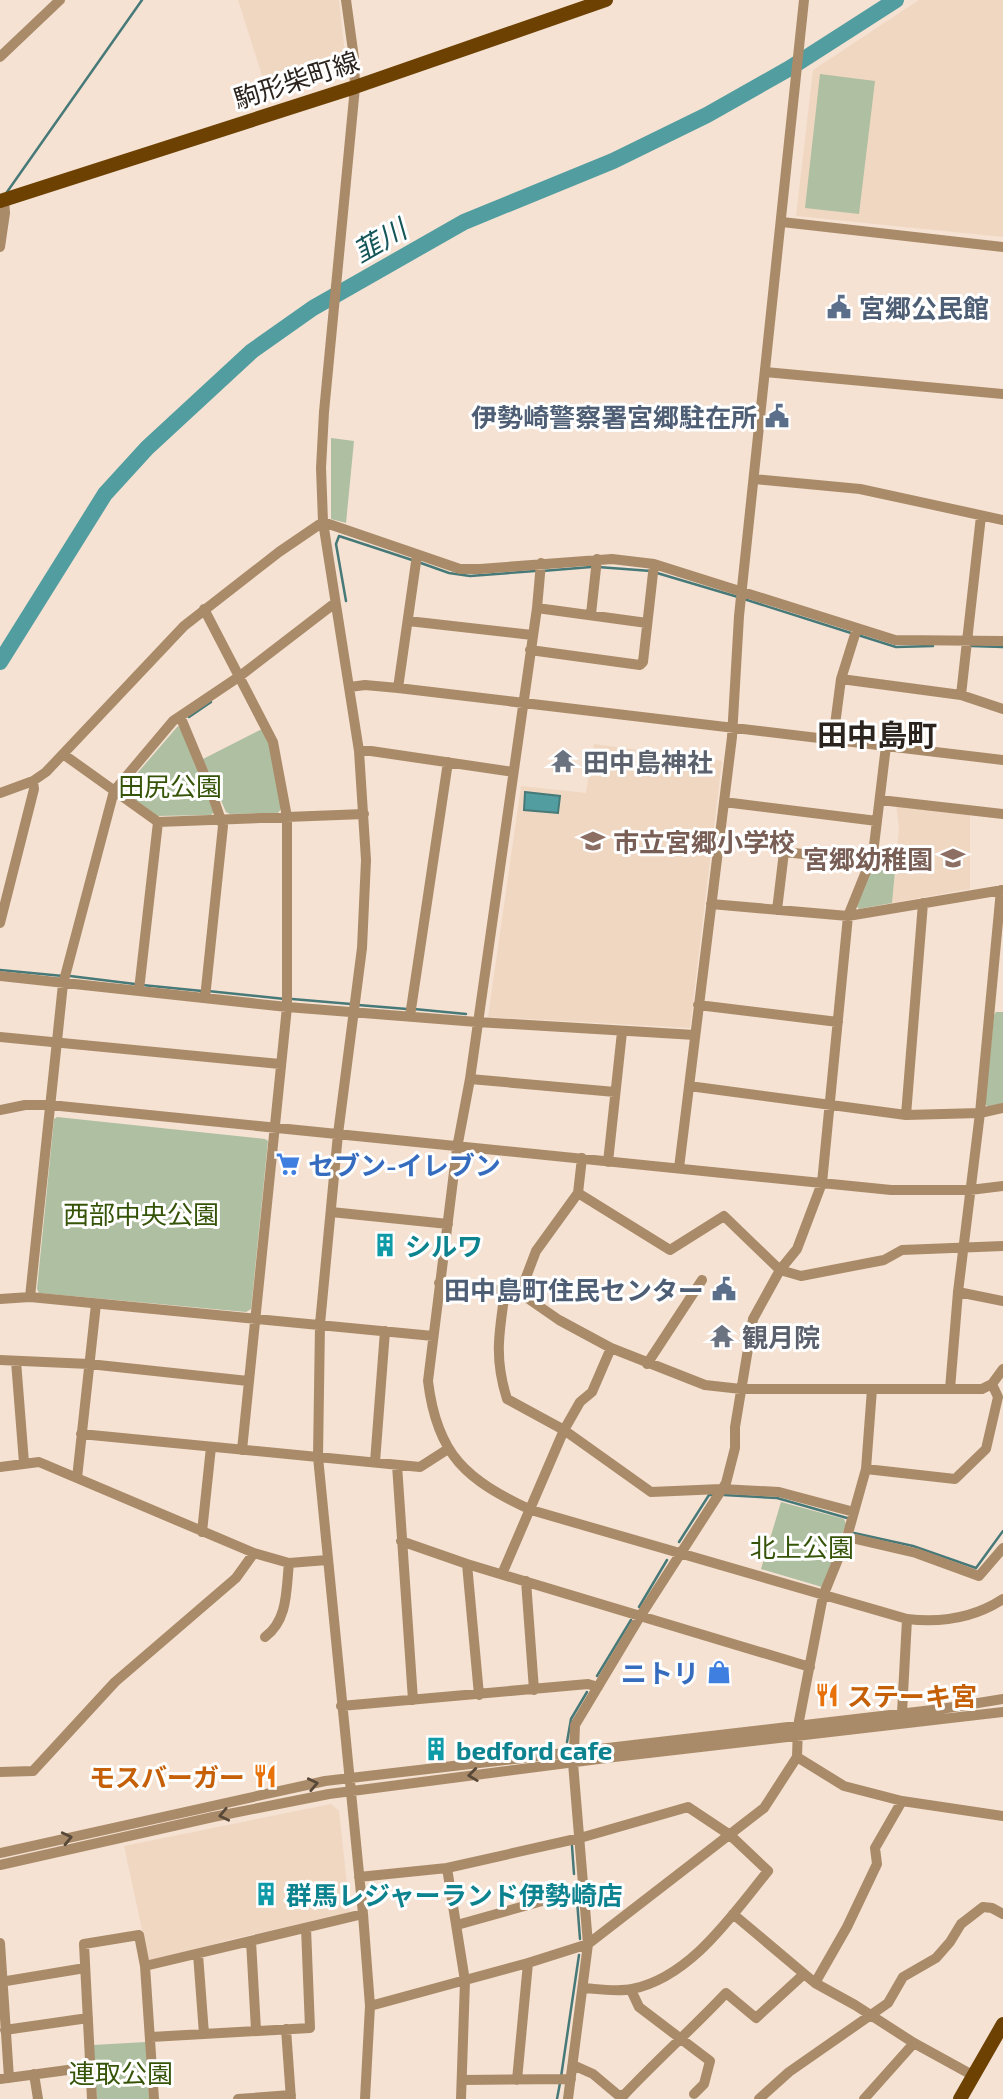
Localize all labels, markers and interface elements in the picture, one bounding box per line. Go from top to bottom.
street label: 駒形柴町線 [229,44,363,114]
water label: 韮川 [346,210,414,269]
place label: 宮郷公民館 [859,292,989,323]
public building icon: 宮郷公民館 [825,293,853,321]
place label: 伊勢崎警察署宮郷駐在所 [471,401,757,432]
public building icon: 伊勢崎警察署宮郷駐在所 [763,402,791,430]
district label: 田中島町 [817,716,937,752]
place label: 田中島神社 [583,746,713,777]
temple icon: 田中島神社 [549,747,577,775]
park label: 田尻公園 [118,770,222,801]
place label: 市立宮郷小学校 [613,826,795,857]
school or university icon: 市立宮郷小学校 [579,827,607,855]
place label: 宮郷幼稚園 [803,843,933,874]
school or university icon: 宮郷幼稚園 [939,844,967,872]
place label: セブン-イレブン [308,1149,501,1180]
supermarket icon: セブン-イレブン [274,1150,302,1178]
park label: 西部中央公園 [63,1198,219,1229]
place label: シルワ [405,1230,483,1261]
building icon: シルワ [371,1231,399,1259]
place label: 田中島町住民センター [444,1274,704,1305]
public building icon: 田中島町住民センター [710,1275,738,1303]
place label: 観月院 [742,1321,820,1352]
temple icon: 観月院 [708,1322,736,1350]
park label: 北上公園 [750,1531,854,1562]
place label: ニトリ [621,1657,699,1688]
shop icon: ニトリ [705,1658,733,1686]
place label: ステーキ宮 [847,1680,977,1711]
restaurant icon: ステーキ宮 [813,1681,841,1709]
place label: bedford cafe [456,1734,613,1765]
building icon: bedford cafe [422,1735,450,1763]
place label: モスバーガー [89,1761,245,1792]
restaurant icon: モスバーガー [251,1762,279,1790]
one-way arrow [467,1768,479,1783]
one-way arrow [307,1777,319,1792]
one-way arrow [218,1806,230,1821]
one-way arrow [61,1831,73,1846]
place label: 群馬レジャーランド伊勢崎店 [286,1879,623,1910]
building icon: 群馬レジャーランド伊勢崎店 [252,1880,280,1908]
park label: 連取公園 [69,2057,173,2088]

